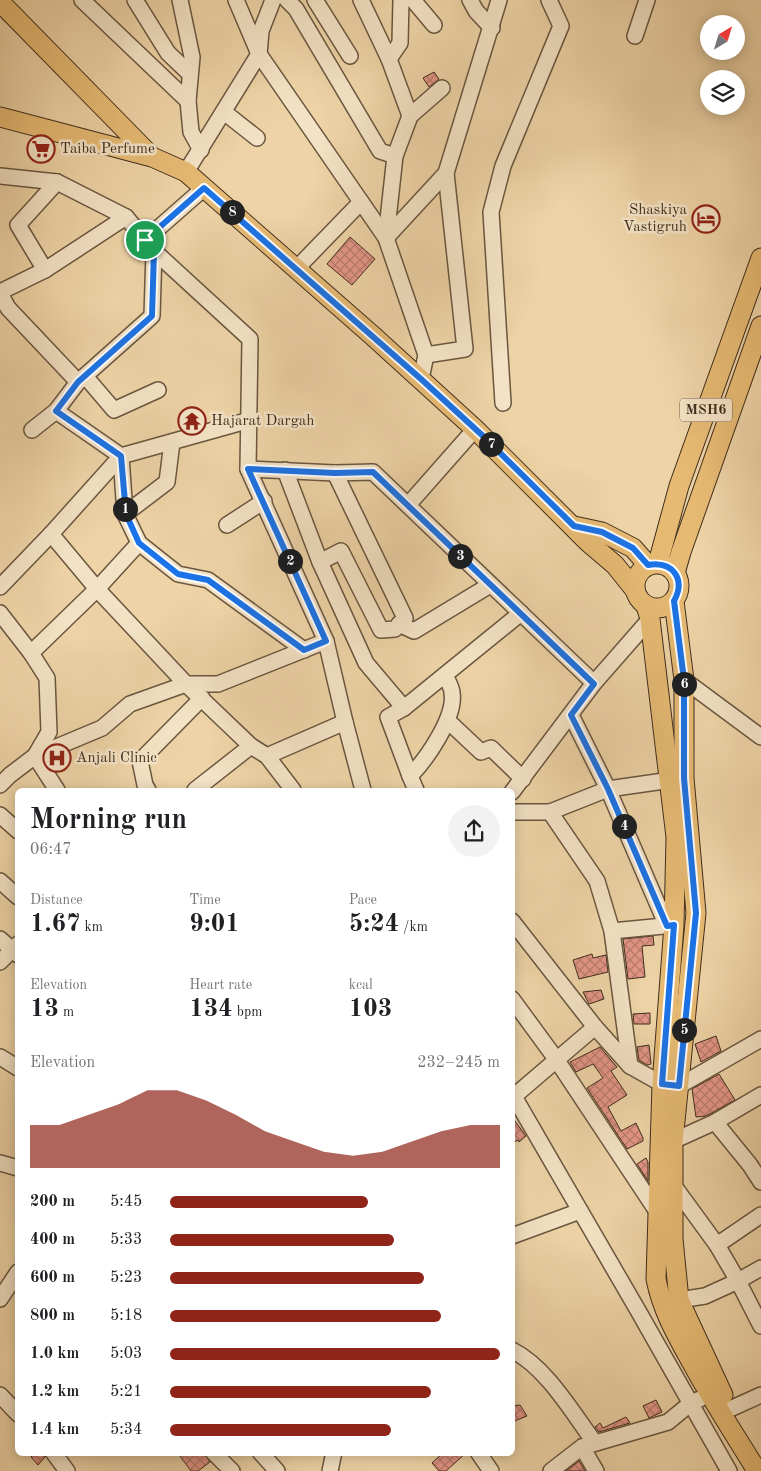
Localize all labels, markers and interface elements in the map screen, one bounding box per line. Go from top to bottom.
north arrow [700,15,745,60]
map controls [700,15,745,115]
button: layers [700,70,745,115]
supermarket icon: Taiba Perfume [26,134,56,164]
place label: Taiba Perfume [60,142,155,157]
pin: 8 [220,200,244,224]
place label: Shaskiya Vastigruh [623,203,688,235]
hotel icon: Shaskiya Vastigruh [691,204,721,234]
text: 8 [228,205,237,219]
pin [124,219,166,261]
icon: arrive [131,226,159,254]
road number: MSH6 [680,398,732,422]
temple icon: Hajarat Dargah [177,406,207,436]
place label: Hajarat Dargah [211,414,314,429]
pin: 7 [478,432,504,456]
text: 7 [487,437,496,451]
pin: 1 [112,496,138,522]
text: 1 [121,502,130,516]
pin: 3 [448,544,472,568]
pin: 2 [278,548,302,574]
text: 3 [456,549,465,563]
text: 2 [286,554,295,568]
pin: 6 [672,672,696,696]
text: 6 [680,677,689,691]
hospital icon: Anjali Clinic [42,743,72,773]
place label: Anjali Clinic [76,751,157,766]
button: share [448,805,500,857]
text: Morning run [30,807,187,835]
pin: 4 [612,814,636,838]
text: 4 [620,819,629,833]
text: 06:47 [30,842,72,858]
text: Distance [30,893,83,907]
text: Time [189,893,221,907]
text: Pace [349,893,377,907]
text: 1.67 [30,912,81,937]
text: 9:01 [189,912,240,937]
text: 5:24 [349,912,399,937]
text: km [81,920,103,934]
text: /km [399,920,428,934]
text: Elevation [30,978,87,992]
text: Heart rate [189,978,252,992]
text: kcal [349,978,373,992]
text: 13 [30,997,59,1022]
text: 134 [189,997,233,1022]
text: 103 [349,997,392,1022]
text: m [59,1005,74,1019]
text: bpm [233,1005,262,1019]
pin: 5 [672,1018,696,1042]
text: 5 [680,1023,689,1037]
text: Elevation [30,1055,95,1071]
text: 232–245 m [417,1055,500,1071]
text: 200 m [30,1194,75,1210]
text: 5:45 [110,1194,142,1210]
text: 400 m [30,1232,75,1248]
text: 5:33 [110,1232,142,1248]
text: 600 m [30,1270,75,1286]
text: 5:23 [110,1270,142,1286]
text: 800 m [30,1308,75,1324]
text: 5:18 [110,1308,142,1324]
text: 1.0 km [30,1346,79,1362]
text: 5:03 [110,1346,142,1362]
text: 1.2 km [30,1384,79,1400]
text: 5:21 [110,1384,142,1400]
text: 1.4 km [30,1422,79,1438]
text: 5:34 [110,1422,142,1438]

